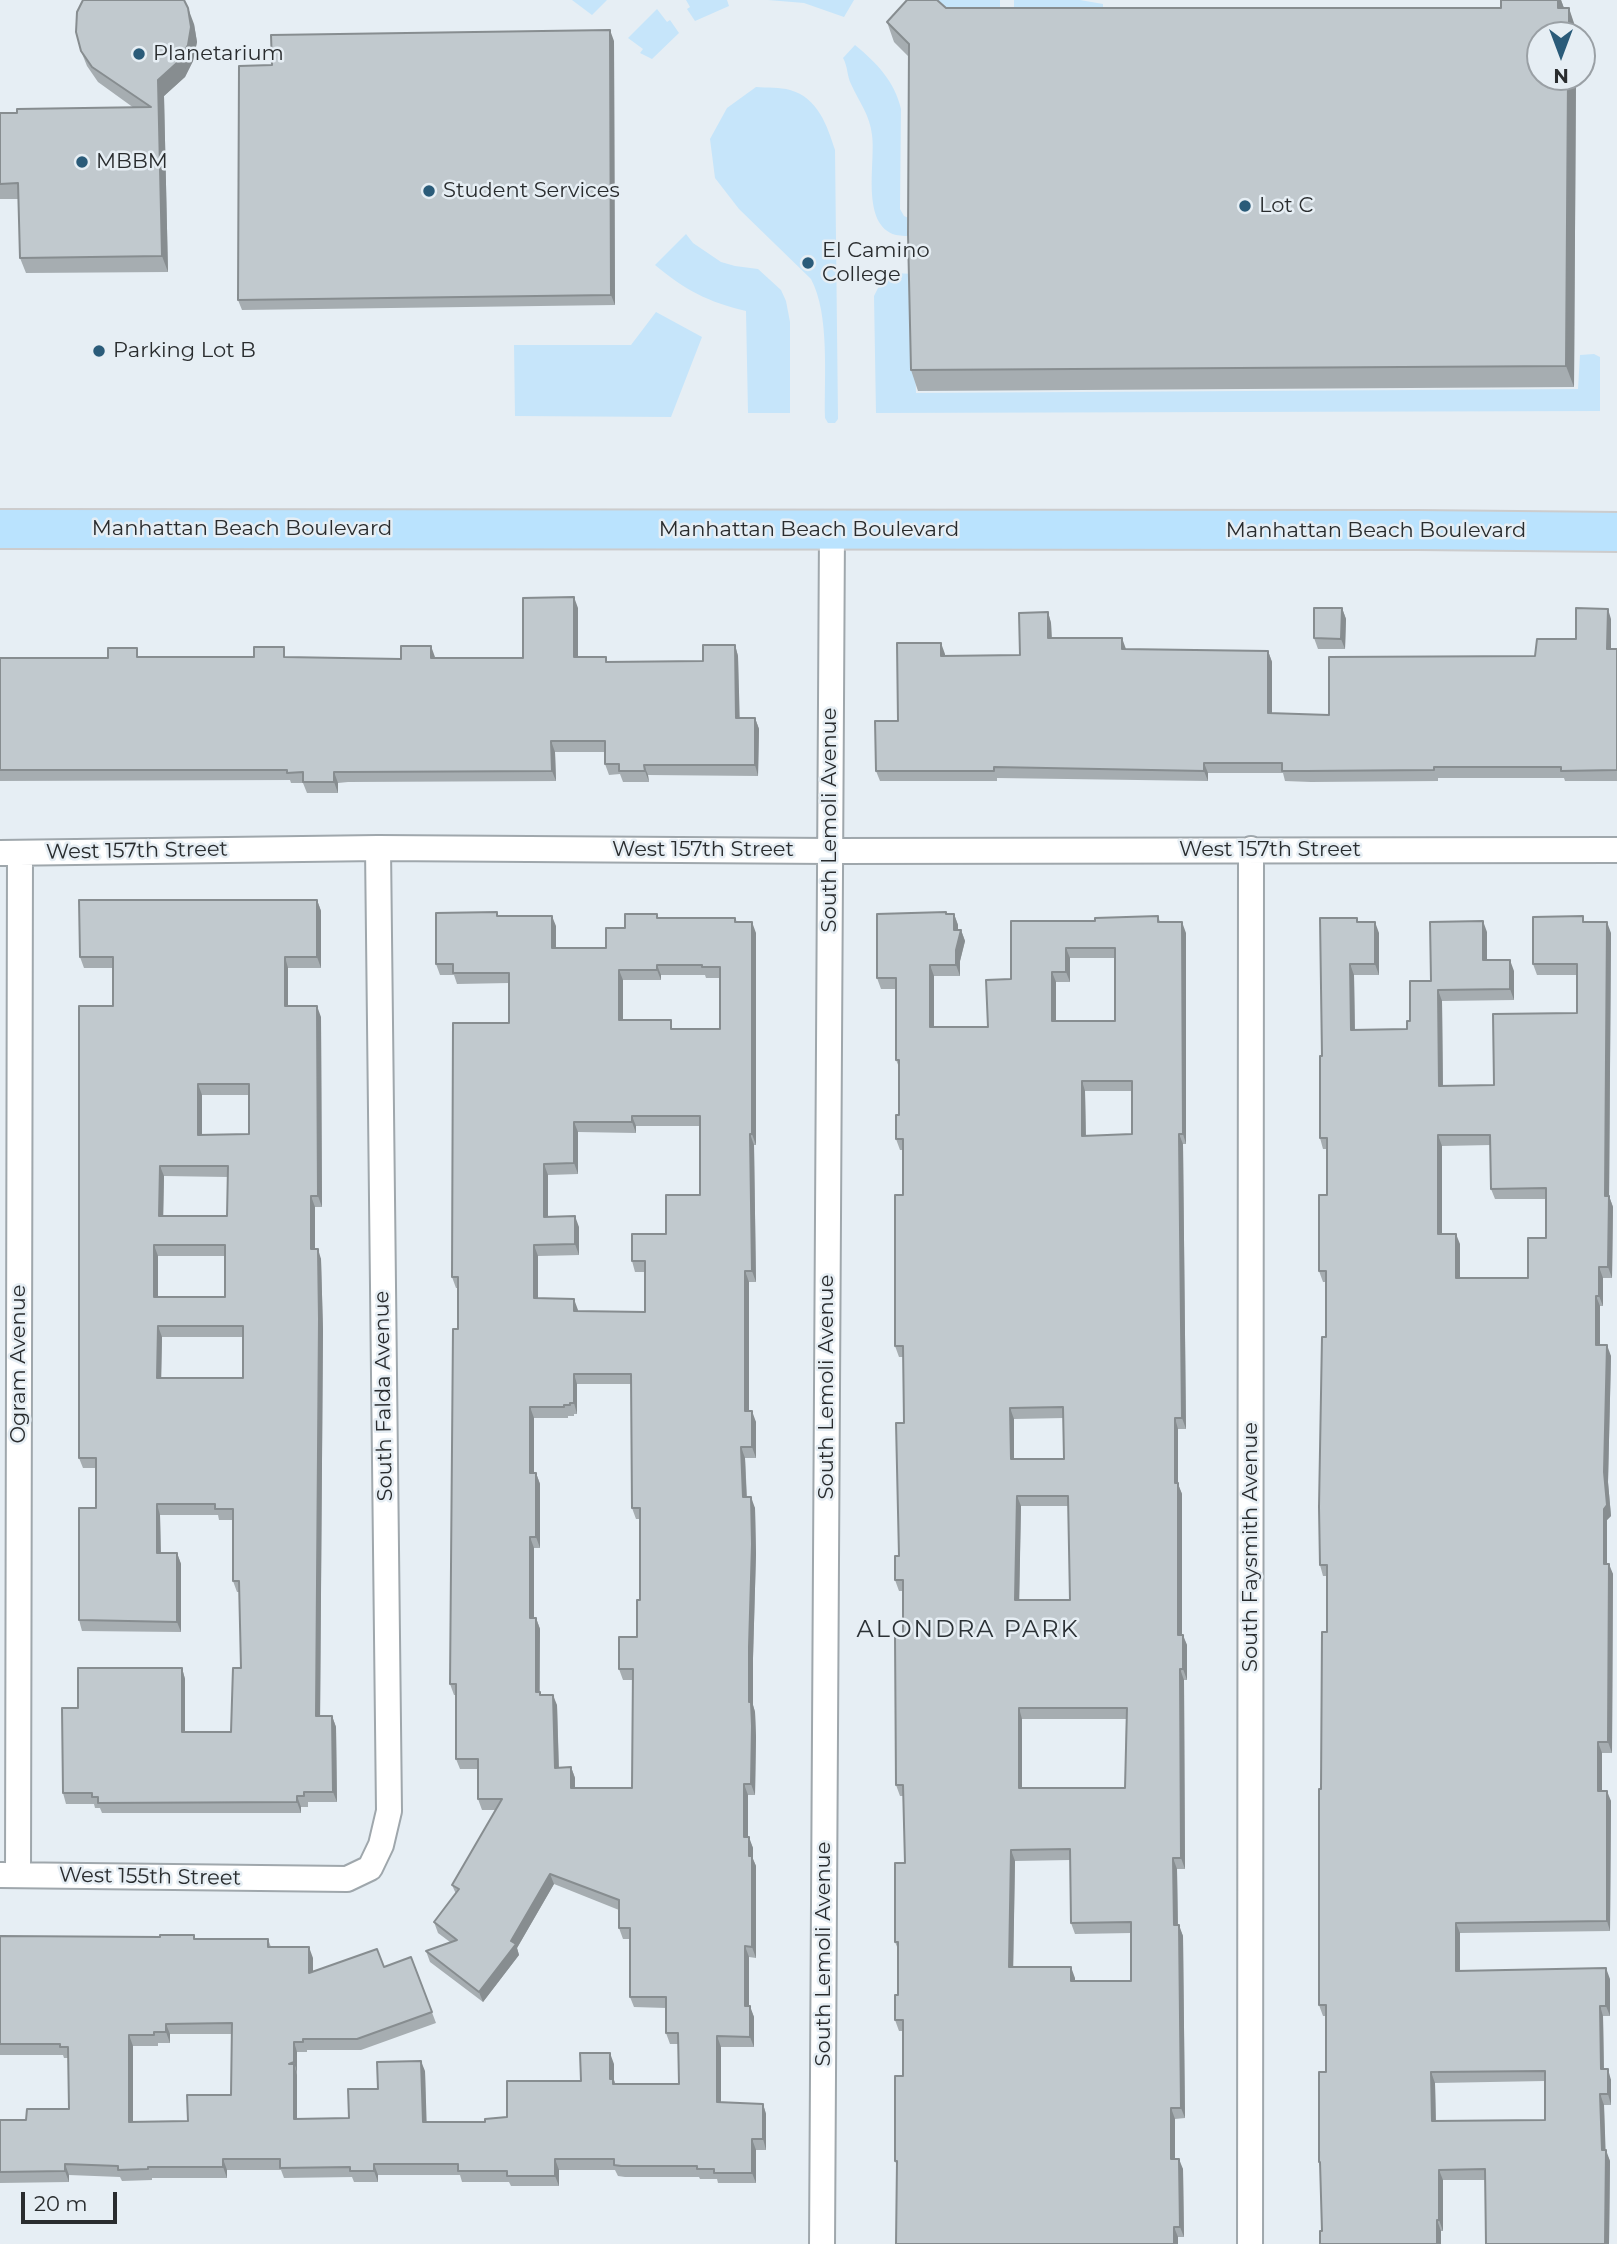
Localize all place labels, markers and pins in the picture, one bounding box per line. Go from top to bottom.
place label: Planetarium [153,41,284,67]
marker: Planetarium [131,46,147,62]
place label: MBBM [96,149,168,175]
marker: MBBM [74,154,90,170]
place label: Student Services [443,178,620,204]
marker: Student Services [421,183,437,199]
place label: Lot C [1259,193,1313,219]
marker: Lot C [1237,198,1253,214]
place label: El Camino College [822,238,930,288]
marker: El Camino College [800,255,816,271]
place label: Parking Lot B [113,338,256,364]
marker: Parking Lot B [91,343,107,359]

